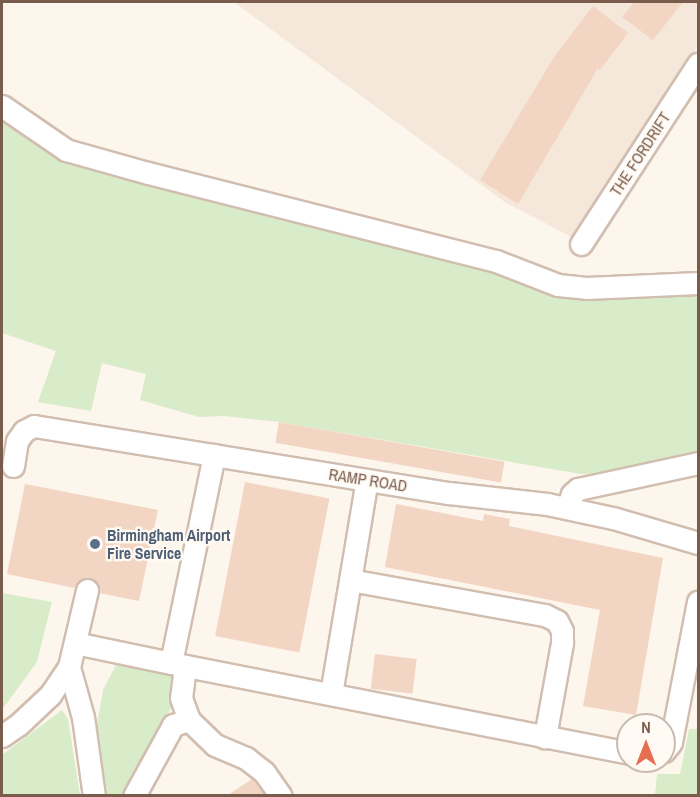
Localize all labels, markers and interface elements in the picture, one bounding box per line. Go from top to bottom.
street label: THE FORDRIFT [606,108,674,200]
street label: RAMP ROAD [327,464,409,496]
place label: Birmingham Airport Fire Service [107,525,231,563]
marker: Birmingham Airport Fire Service [88,537,102,551]
north arrow [616,713,676,773]
text: N [641,716,651,738]

